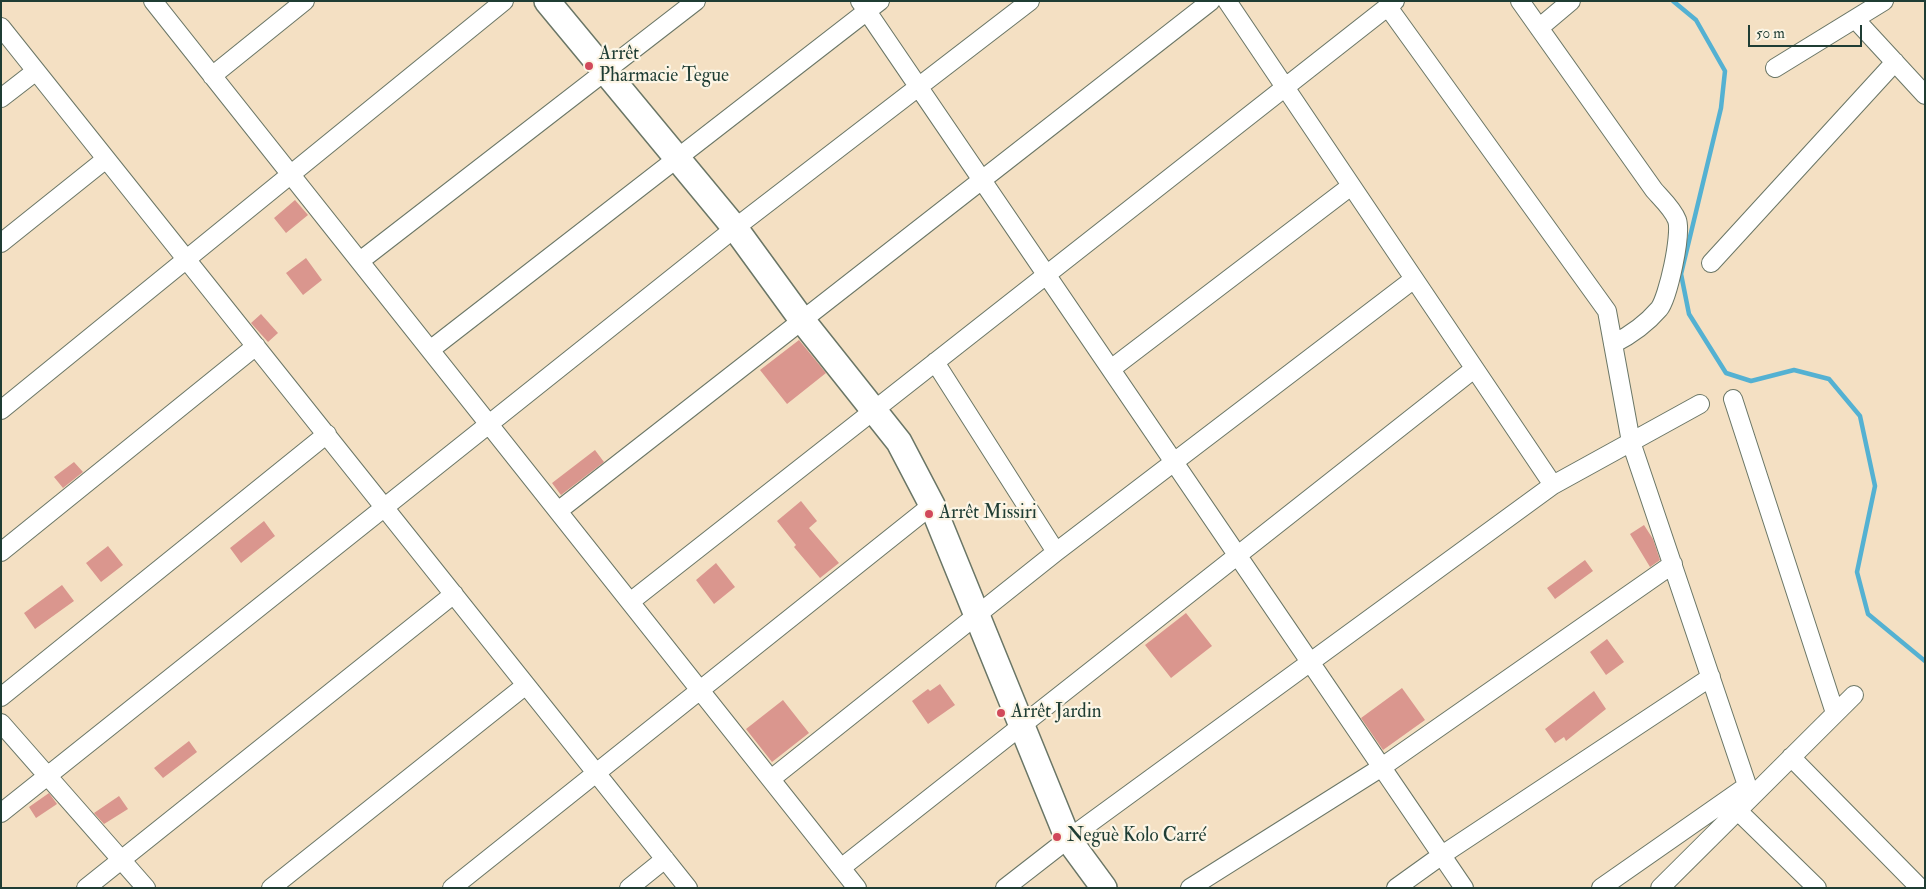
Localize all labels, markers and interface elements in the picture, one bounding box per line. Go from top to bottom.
scale bar [1751,15,1865,47]
text: 50 m [1756,24,1785,43]
place label: Arrêt Pharmacie Tegue [599,44,729,88]
marker: Arrêt Pharmacie Tegue [583,60,595,72]
place label: Arrêt Missiri [939,503,1037,525]
marker: Arrêt Missiri [923,508,935,520]
place label: Arrêt Jardin [1011,702,1102,724]
marker: Arrêt Jardin [995,707,1007,719]
place label: Neguè Kolo Carré [1067,826,1206,848]
marker: Neguè Kolo Carré [1051,831,1063,843]

